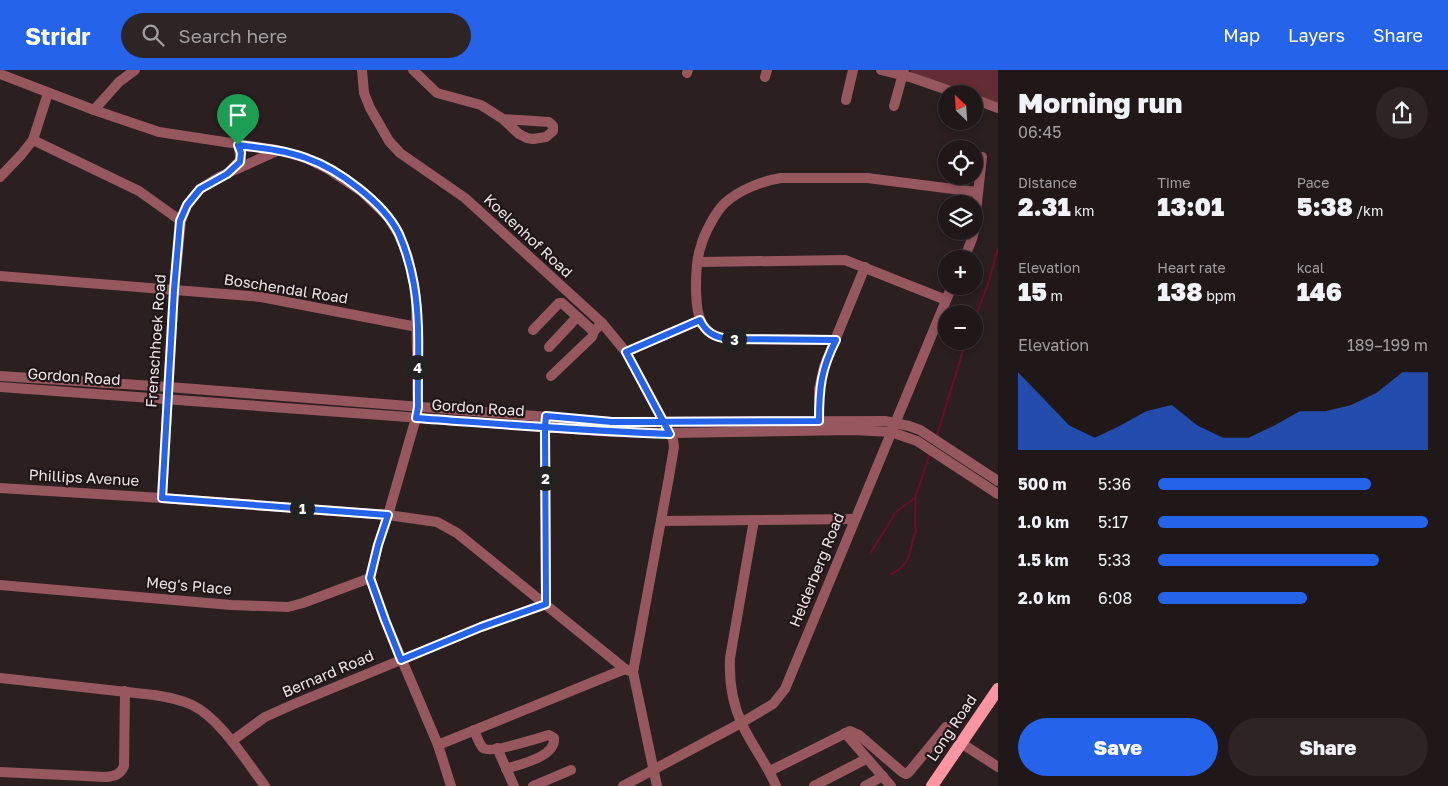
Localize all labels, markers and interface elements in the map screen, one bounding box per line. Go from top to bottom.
search box [121,13,471,58]
text: Stridr [25,21,91,50]
icon: search [139,21,167,49]
text: Search here [179,24,287,47]
text: Map [1223,24,1260,46]
text: Layers [1288,24,1345,46]
text: Share [1373,24,1423,46]
north arrow [938,85,982,130]
map controls [938,85,983,350]
text: Morning run [1018,86,1182,119]
button: share [1376,87,1428,139]
pin [217,94,259,145]
icon: arrive [224,101,252,129]
text: 06:45 [1018,122,1061,142]
button: locate [938,140,983,185]
text: Distance [1018,174,1077,191]
text: Time [1157,174,1190,191]
text: Pace [1297,174,1329,191]
street label: Koelenhof Road [481,190,577,281]
text: 2.31 [1018,191,1071,222]
text: 13:01 [1157,191,1224,222]
text: 5:38 [1297,191,1353,222]
button: layers [938,195,983,240]
text: km [1071,202,1095,219]
text: /km [1353,202,1383,219]
button: + [938,250,983,295]
text: Elevation [1018,259,1080,276]
text: Heart rate [1157,259,1226,276]
text: kcal [1297,259,1324,276]
street label: Boschendal Road [223,269,349,307]
street label: Frenschhoek Road [141,274,169,408]
text: 15 [1018,276,1047,307]
text: 138 [1157,276,1203,307]
text: 146 [1297,276,1342,307]
text: m [1047,287,1063,304]
text: bpm [1203,287,1236,304]
button: − [938,305,983,350]
pin: 3 [722,326,746,352]
text: 3 [730,331,739,348]
text: Elevation [1018,335,1089,355]
text: 189–199 m [1347,335,1428,355]
pin: 4 [404,354,430,380]
text: 4 [413,359,422,376]
street label: Gordon Road [27,364,121,388]
street label: Gordon Road [431,395,525,419]
street label: Phillips Avenue [28,465,140,489]
pin: 2 [532,466,558,490]
text: 2 [541,470,550,487]
text: 500 m [1018,474,1067,494]
text: 5:36 [1098,474,1131,494]
pin: 1 [290,496,314,520]
text: 1 [299,500,306,517]
street label: Helderberg Road [785,510,847,630]
text: 1.0 km [1018,512,1069,532]
text: 5:17 [1098,512,1128,532]
text: 1.5 km [1018,550,1068,570]
text: 5:33 [1098,550,1131,570]
street label: Meg's Place [146,572,233,598]
text: 2.0 km [1018,588,1071,608]
text: 6:08 [1098,588,1132,608]
street label: Bernard Road [279,646,376,700]
street label: Long Road [922,691,980,764]
button: Save [1018,718,1218,776]
button: Share [1228,718,1428,776]

